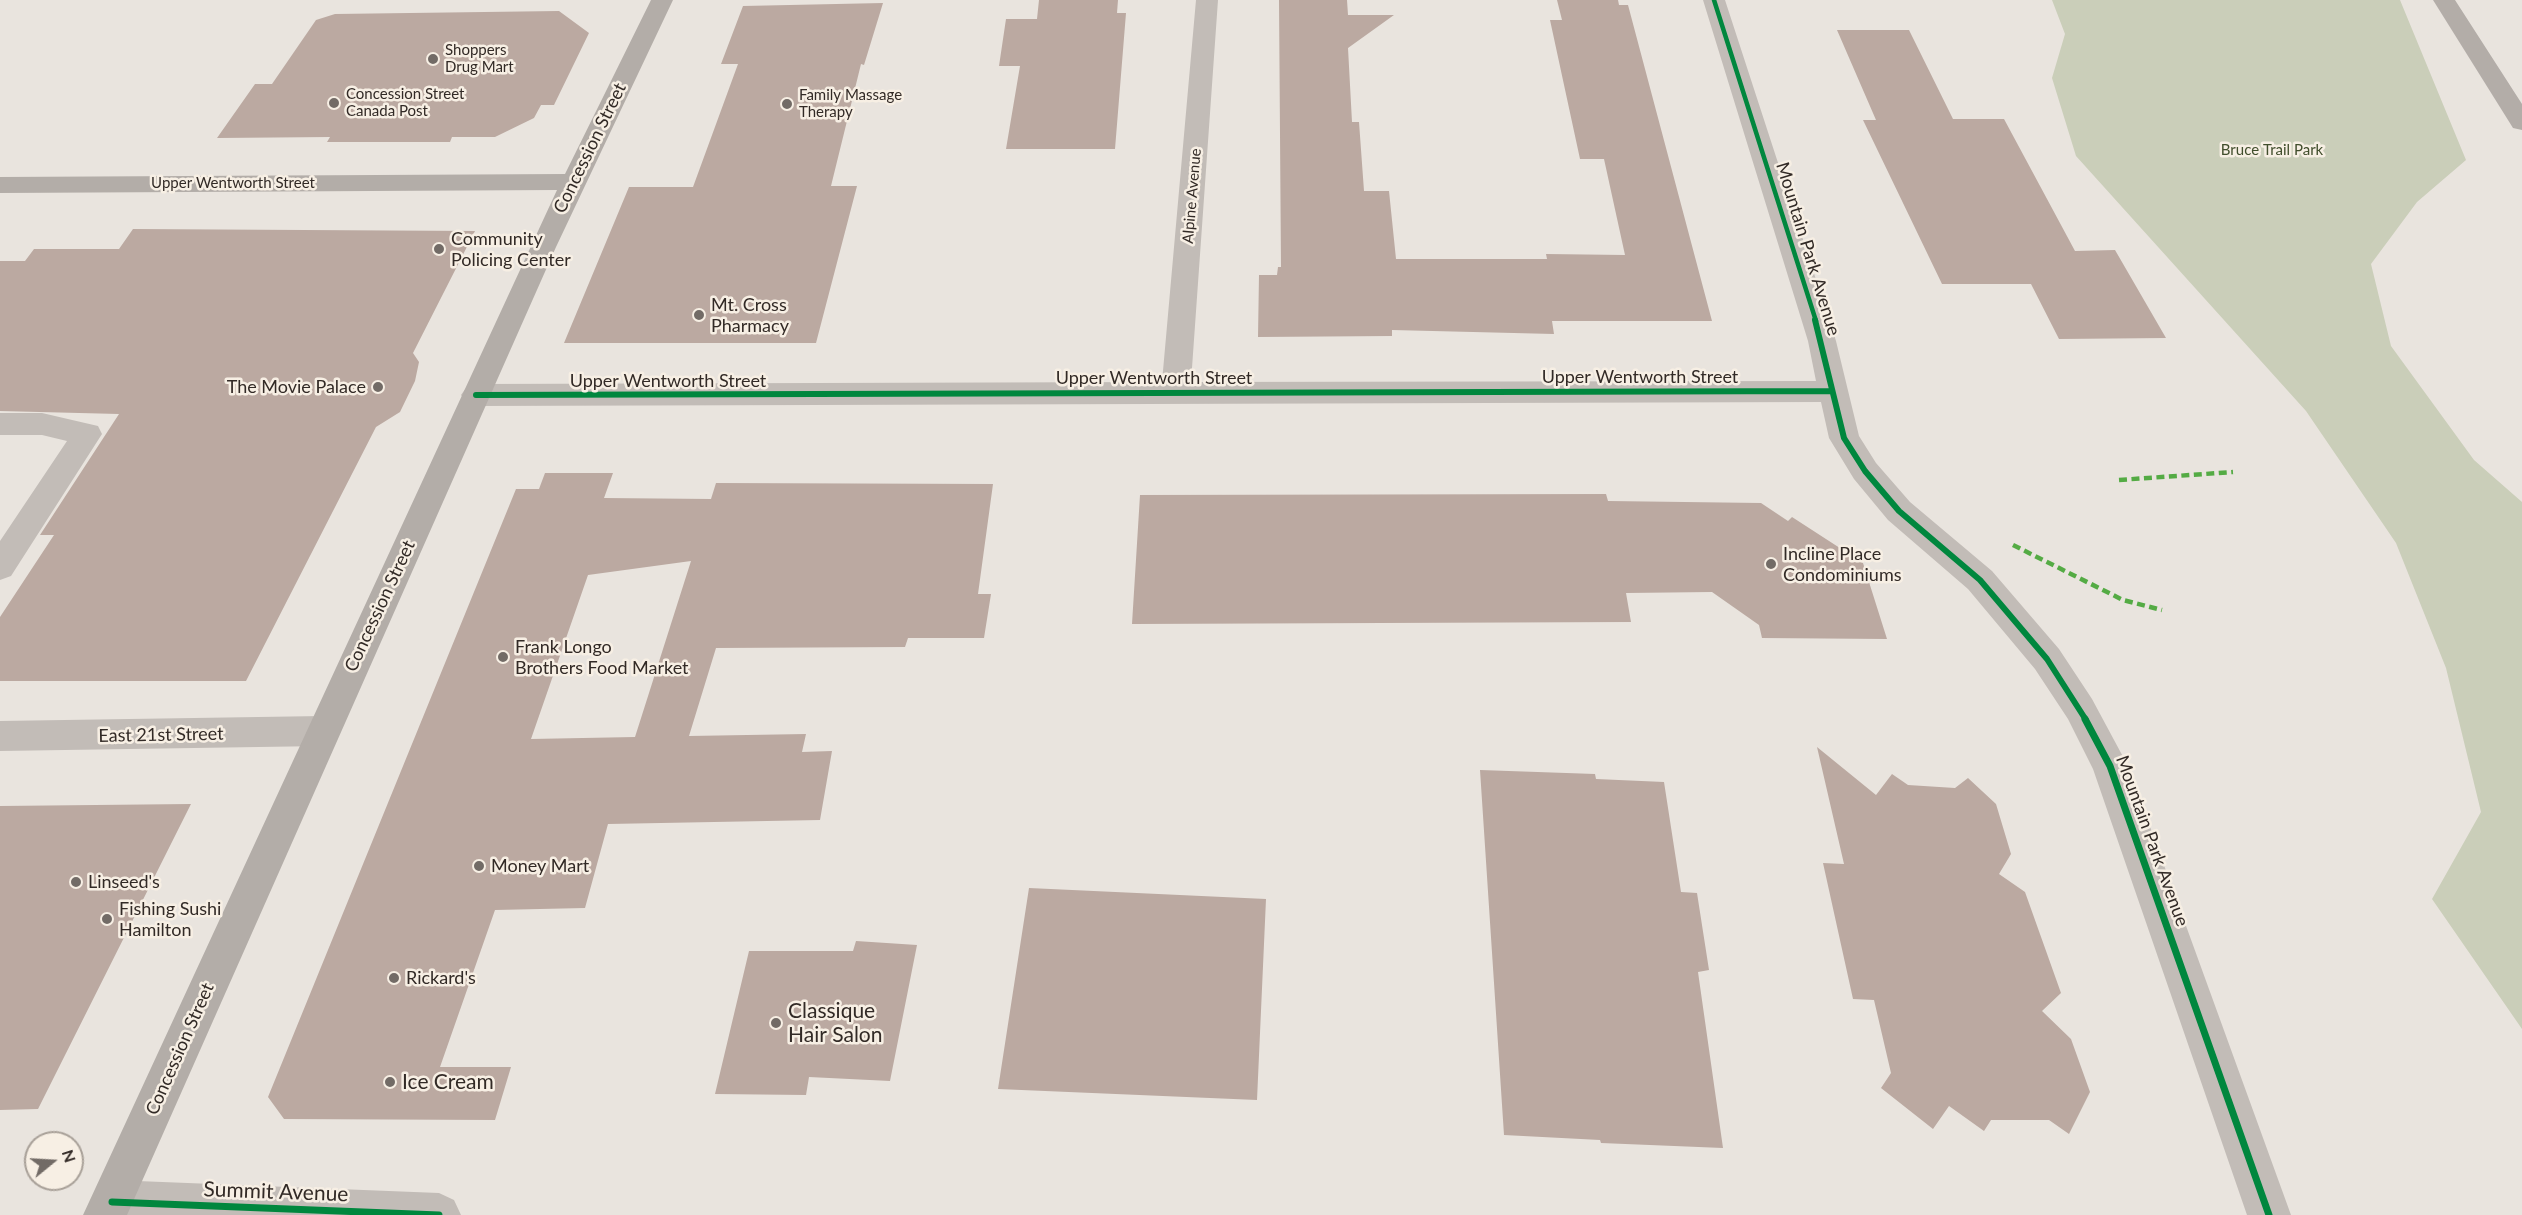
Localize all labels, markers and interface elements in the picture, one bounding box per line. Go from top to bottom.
place label: Shoppers Drug Mart [445,41,514,76]
marker: Shoppers Drug Mart [426,52,440,66]
street label: Concession Street [549,79,631,217]
place label: Concession Street Canada Post [346,85,464,120]
place label: Family Massage Therapy [799,86,902,121]
marker: Concession Street Canada Post [327,96,341,110]
marker: Family Massage Therapy [780,97,794,111]
park label: Bruce Trail Park [2221,141,2323,159]
street label: Alpine Avenue [1179,148,1205,244]
street label: Mountain Park Avenue [1771,160,1845,338]
street label: Upper Wentworth Street [151,174,315,192]
place label: Community Policing Center [451,228,571,270]
marker: Community Policing Center [432,242,446,256]
place label: Mt. Cross Pharmacy [711,294,789,336]
marker: Mt. Cross Pharmacy [692,308,706,322]
street label: Upper Wentworth Street [1542,366,1738,388]
street label: Upper Wentworth Street [1056,367,1252,389]
street label: Upper Wentworth Street [570,370,766,392]
place label: The Movie Palace [227,376,366,398]
marker: The Movie Palace [371,380,385,394]
street label: Concession Street [340,537,420,675]
place label: Incline Place Condominiums [1783,543,1902,586]
marker: Incline Place Condominiums [1764,557,1778,571]
place label: Frank Longo Brothers Food Market [515,636,689,678]
marker: Frank Longo Brothers Food Market [496,650,510,664]
street label: East 21st Street [98,723,224,747]
street label: Mountain Park Avenue [2111,753,2193,929]
place label: Money Mart [491,855,589,877]
marker: Money Mart [472,859,486,873]
place label: Linseed's [88,871,160,893]
marker: Linseed's [69,875,83,889]
place label: Fishing Sushi Hamilton [119,898,221,940]
marker: Fishing Sushi Hamilton [100,912,114,926]
place label: Rickard's [406,967,476,989]
marker: Rickard's [387,971,401,985]
street label: Concession Street [141,980,219,1118]
place label: Classique Hair Salon [788,998,882,1048]
marker: Classique Hair Salon [769,1016,783,1030]
place label: Ice Cream [402,1069,494,1095]
marker: Ice Cream [383,1075,397,1089]
north arrow [24,1131,84,1191]
text: N [59,1147,81,1165]
street label: Summit Avenue [203,1177,349,1207]

